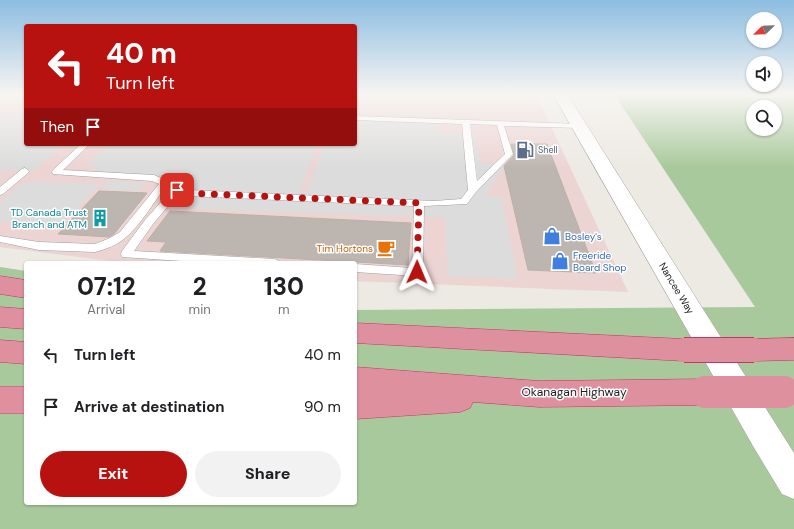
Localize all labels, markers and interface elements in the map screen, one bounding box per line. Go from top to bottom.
north arrow [746,12,782,48]
map controls [746,12,782,136]
text: 40 m [106,35,177,72]
icon: left [40,40,92,92]
button: sound [746,56,782,92]
text: Turn left [106,71,175,95]
button: search [746,100,782,136]
icon: arrive [82,116,104,138]
text: Then [40,117,74,137]
fuel station icon: Shell [515,140,535,160]
place label: Shell [538,144,558,156]
pin [160,173,194,207]
icon: arrive [166,179,188,201]
place label: TD Canada Trust Branch and ATM [11,206,87,231]
building icon: TD Canada Trust Branch and ATM [90,208,110,228]
shop icon: Bosley's [542,226,562,246]
place label: Bosley's [565,230,602,243]
cafe icon: Tim Hortons [376,238,396,258]
place label: Tim Hortons [317,242,373,255]
place label: Freeride Board Shop [573,249,627,274]
position arrow [396,251,438,293]
shop icon: Freeride Board Shop [550,251,570,271]
street label: Nancee Way [656,260,697,317]
text: 07:12 [77,271,136,302]
text: 2 [193,271,207,302]
text: 130 [264,271,304,302]
text: Arrival [87,301,125,318]
text: min [189,301,211,318]
text: m [278,301,290,318]
icon: left [40,344,62,366]
text: Turn left [74,345,135,365]
text: 40 m [304,345,341,365]
street label: Okanagan Highway [521,384,627,400]
icon: arrive [40,396,62,418]
text: Arrive at destination [74,397,225,417]
text: 90 m [304,397,341,417]
button: Exit [40,451,187,497]
button: Share [195,451,341,497]

